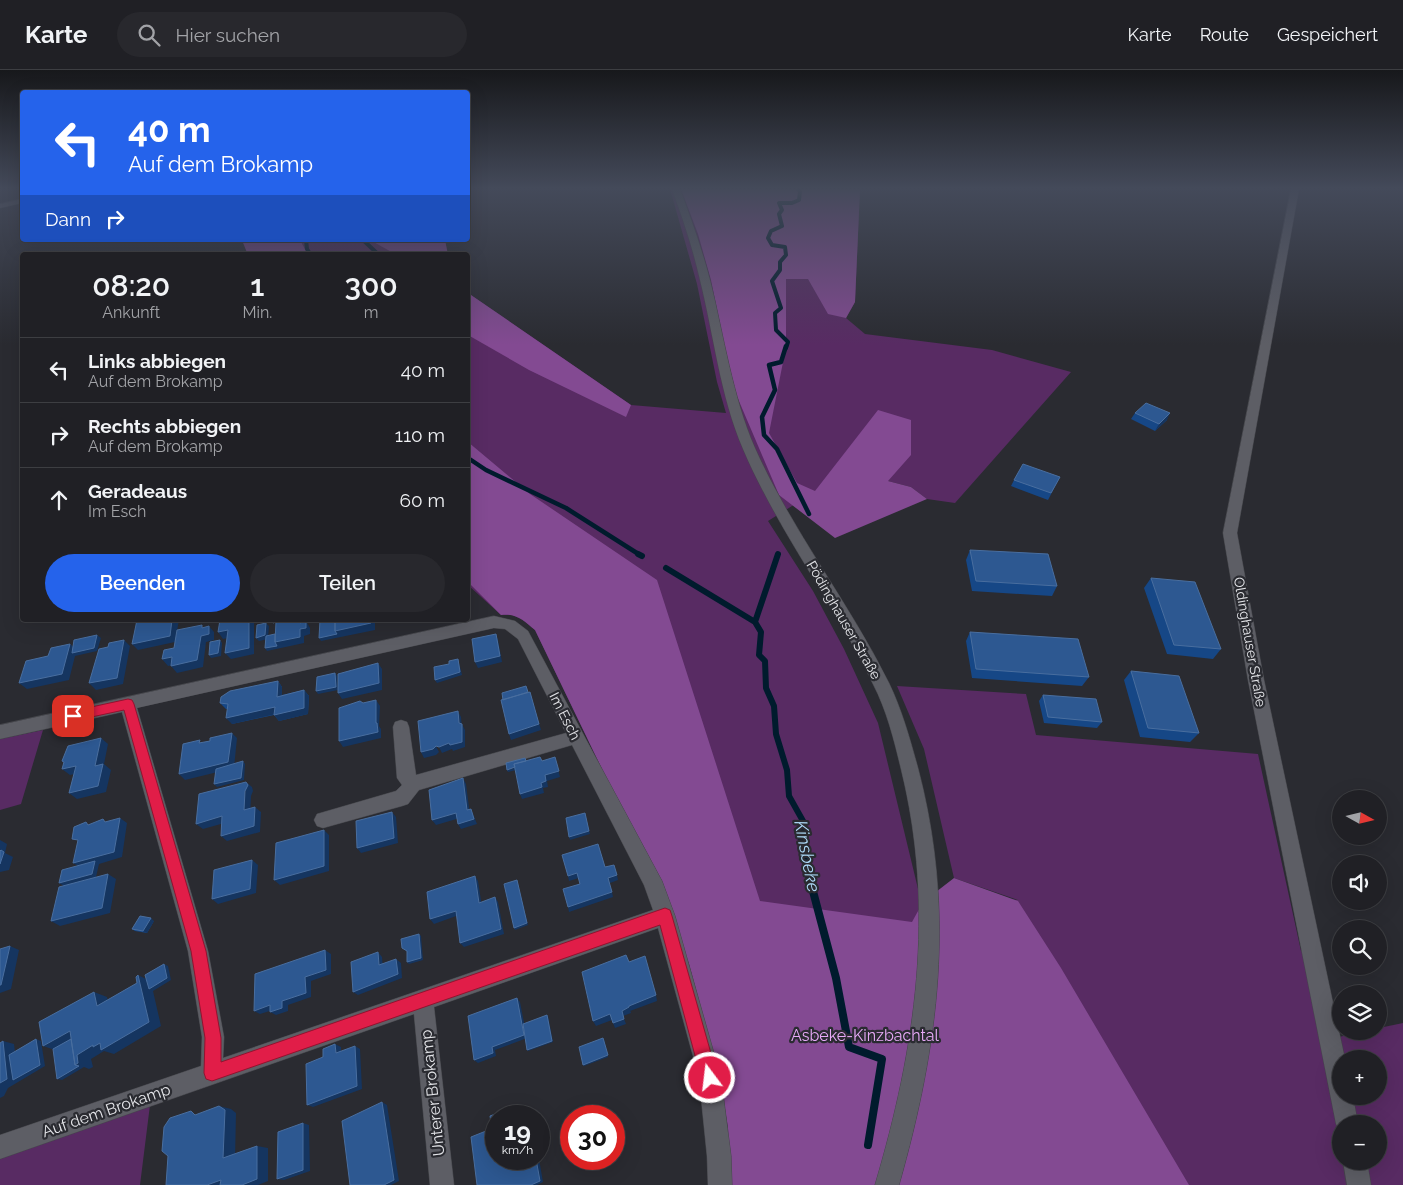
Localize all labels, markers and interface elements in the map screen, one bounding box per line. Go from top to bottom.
search box [117,12,467,57]
text: Karte [25,20,87,49]
icon: search [135,21,163,49]
text: Hier suchen [175,24,280,46]
text: Karte [1128,24,1172,45]
text: Route [1200,24,1249,45]
text: Gespeichert [1277,24,1378,45]
text: 40 m [128,109,210,150]
icon: left [45,110,110,175]
text: Auf dem Brokamp [128,151,313,177]
icon: right [101,205,129,233]
text: Dann [45,208,91,230]
text: 08:20 [92,268,170,303]
text: 1 [250,268,264,303]
text: 300 [344,268,398,303]
text: Ankunft [102,303,160,322]
text: Min. [242,303,272,322]
text: m [364,303,378,322]
text: Links abbiegen [88,350,226,372]
icon: left [45,356,73,384]
text: 40 m [401,359,445,381]
text: Auf dem Brokamp [88,372,223,391]
text: Rechts abbiegen [88,415,241,437]
icon: right [45,421,73,449]
text: 110 m [395,424,445,446]
text: Auf dem Brokamp [88,437,223,456]
text: Geradeaus [88,480,187,502]
icon: ahead [45,486,73,514]
text: 60 m [400,489,445,511]
text: Im Esch [88,502,146,521]
button: Beenden [45,554,240,612]
button: Teilen [250,554,445,612]
street label: Pödinghauser Straße [804,558,884,682]
street label: Oldinghauser Straße [1231,576,1269,708]
street label: Im Esch [546,690,584,742]
pin [52,695,94,737]
icon: arrive [59,702,87,730]
north arrow [1332,790,1388,845]
map controls [1332,790,1387,1170]
water label: Kinsbeke [790,818,825,894]
button: sound [1332,855,1387,910]
button: search [1332,920,1387,975]
button: layers [1332,985,1387,1040]
park label: Asbeke-Kinzbachtal [791,1026,940,1045]
street label: Unterer Brokamp [416,1029,449,1157]
button: + [1332,1050,1387,1105]
position arrow [683,1051,735,1103]
street label: Auf dem Brokamp [39,1080,173,1141]
speed limit sign: 30 [560,1105,625,1170]
button: − [1332,1115,1387,1170]
text: 19 [504,1116,531,1146]
text: km/h [502,1143,533,1157]

